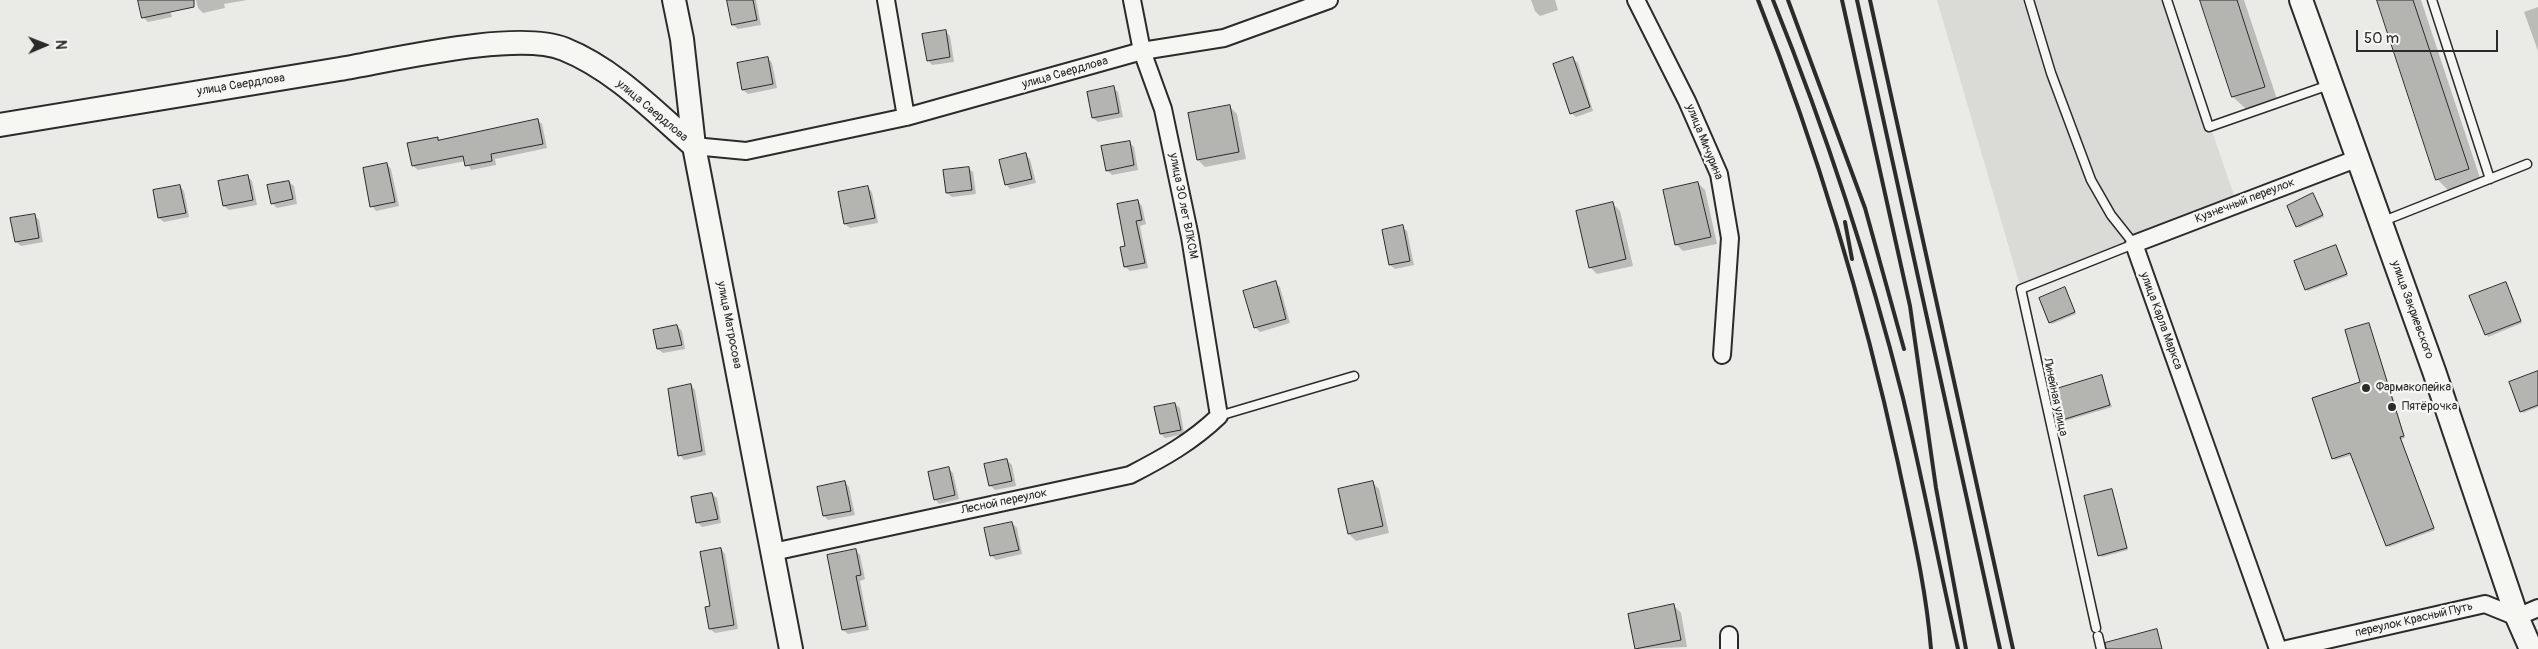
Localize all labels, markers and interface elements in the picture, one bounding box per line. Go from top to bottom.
north arrow [20,20,70,70]
scale bar [2358,20,2500,52]
text: 50 m [2364,29,2399,48]
text: N [52,40,69,50]
street label: улица Свердлова [1020,54,1110,92]
street label: улица Свердлова [196,71,286,99]
street label: улица Свердлова [613,77,691,145]
street label: улица Мичурина [1682,102,1726,182]
street label: улица 30 лет ВЛКСМ [1166,152,1200,260]
street label: Кузнечный переулок [2193,175,2297,227]
street label: улица Закриевского [2388,259,2436,361]
street label: улица Карла Маркса [2137,270,2185,372]
street label: улица Матросова [713,280,745,370]
street label: Линейная улица [2040,356,2070,438]
place label: Фармакопейка [2376,381,2451,395]
marker: Фармакопейка [2360,382,2372,394]
place label: Пятёрочка [2402,400,2457,414]
marker: Пятёрочка [2386,401,2398,413]
street label: Лесной переулок [960,486,1048,518]
street label: переулок Красный Путь [2354,599,2474,641]

